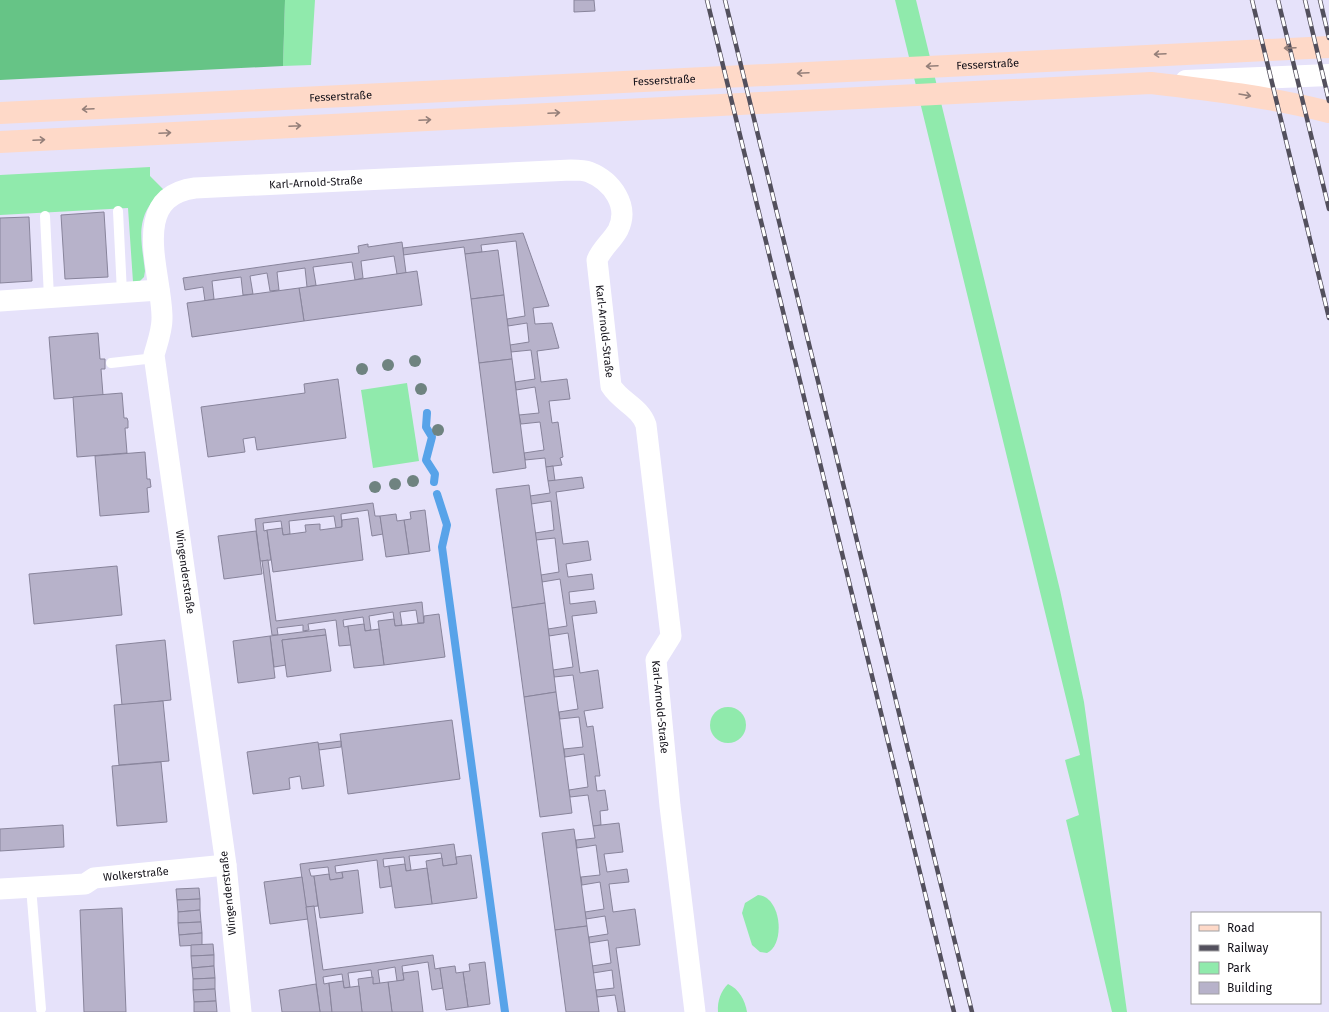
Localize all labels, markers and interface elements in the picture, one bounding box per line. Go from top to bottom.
one-way arrow [1284,45,1297,52]
one-way arrow [1154,51,1167,58]
street label: Fesserstraße [956,56,1019,72]
one-way arrow [926,62,939,70]
one-way arrow [797,69,810,76]
street label: Fesserstraße [632,72,696,88]
street label: Fesserstraße [309,88,372,104]
one-way arrow [1238,91,1251,99]
one-way arrow [82,106,95,113]
one-way arrow [547,109,560,117]
one-way arrow [418,116,431,123]
one-way arrow [288,123,301,130]
one-way arrow [158,129,171,137]
one-way arrow [32,136,45,143]
street label: Karl-Arnold-Straße [269,173,363,191]
street label: Karl-Arnold-Straße [593,284,617,379]
street label: Wingenderstraße [173,529,197,615]
street label: Karl-Arnold-Straße [650,660,671,754]
street label: Wingenderstraße [217,850,239,936]
street label: Wolkerstraße [102,864,169,884]
legend [1191,912,1321,1004]
text: Road [1227,921,1255,935]
text: Railway [1227,941,1268,955]
text: Park [1227,961,1251,975]
text: Building [1227,981,1273,995]

